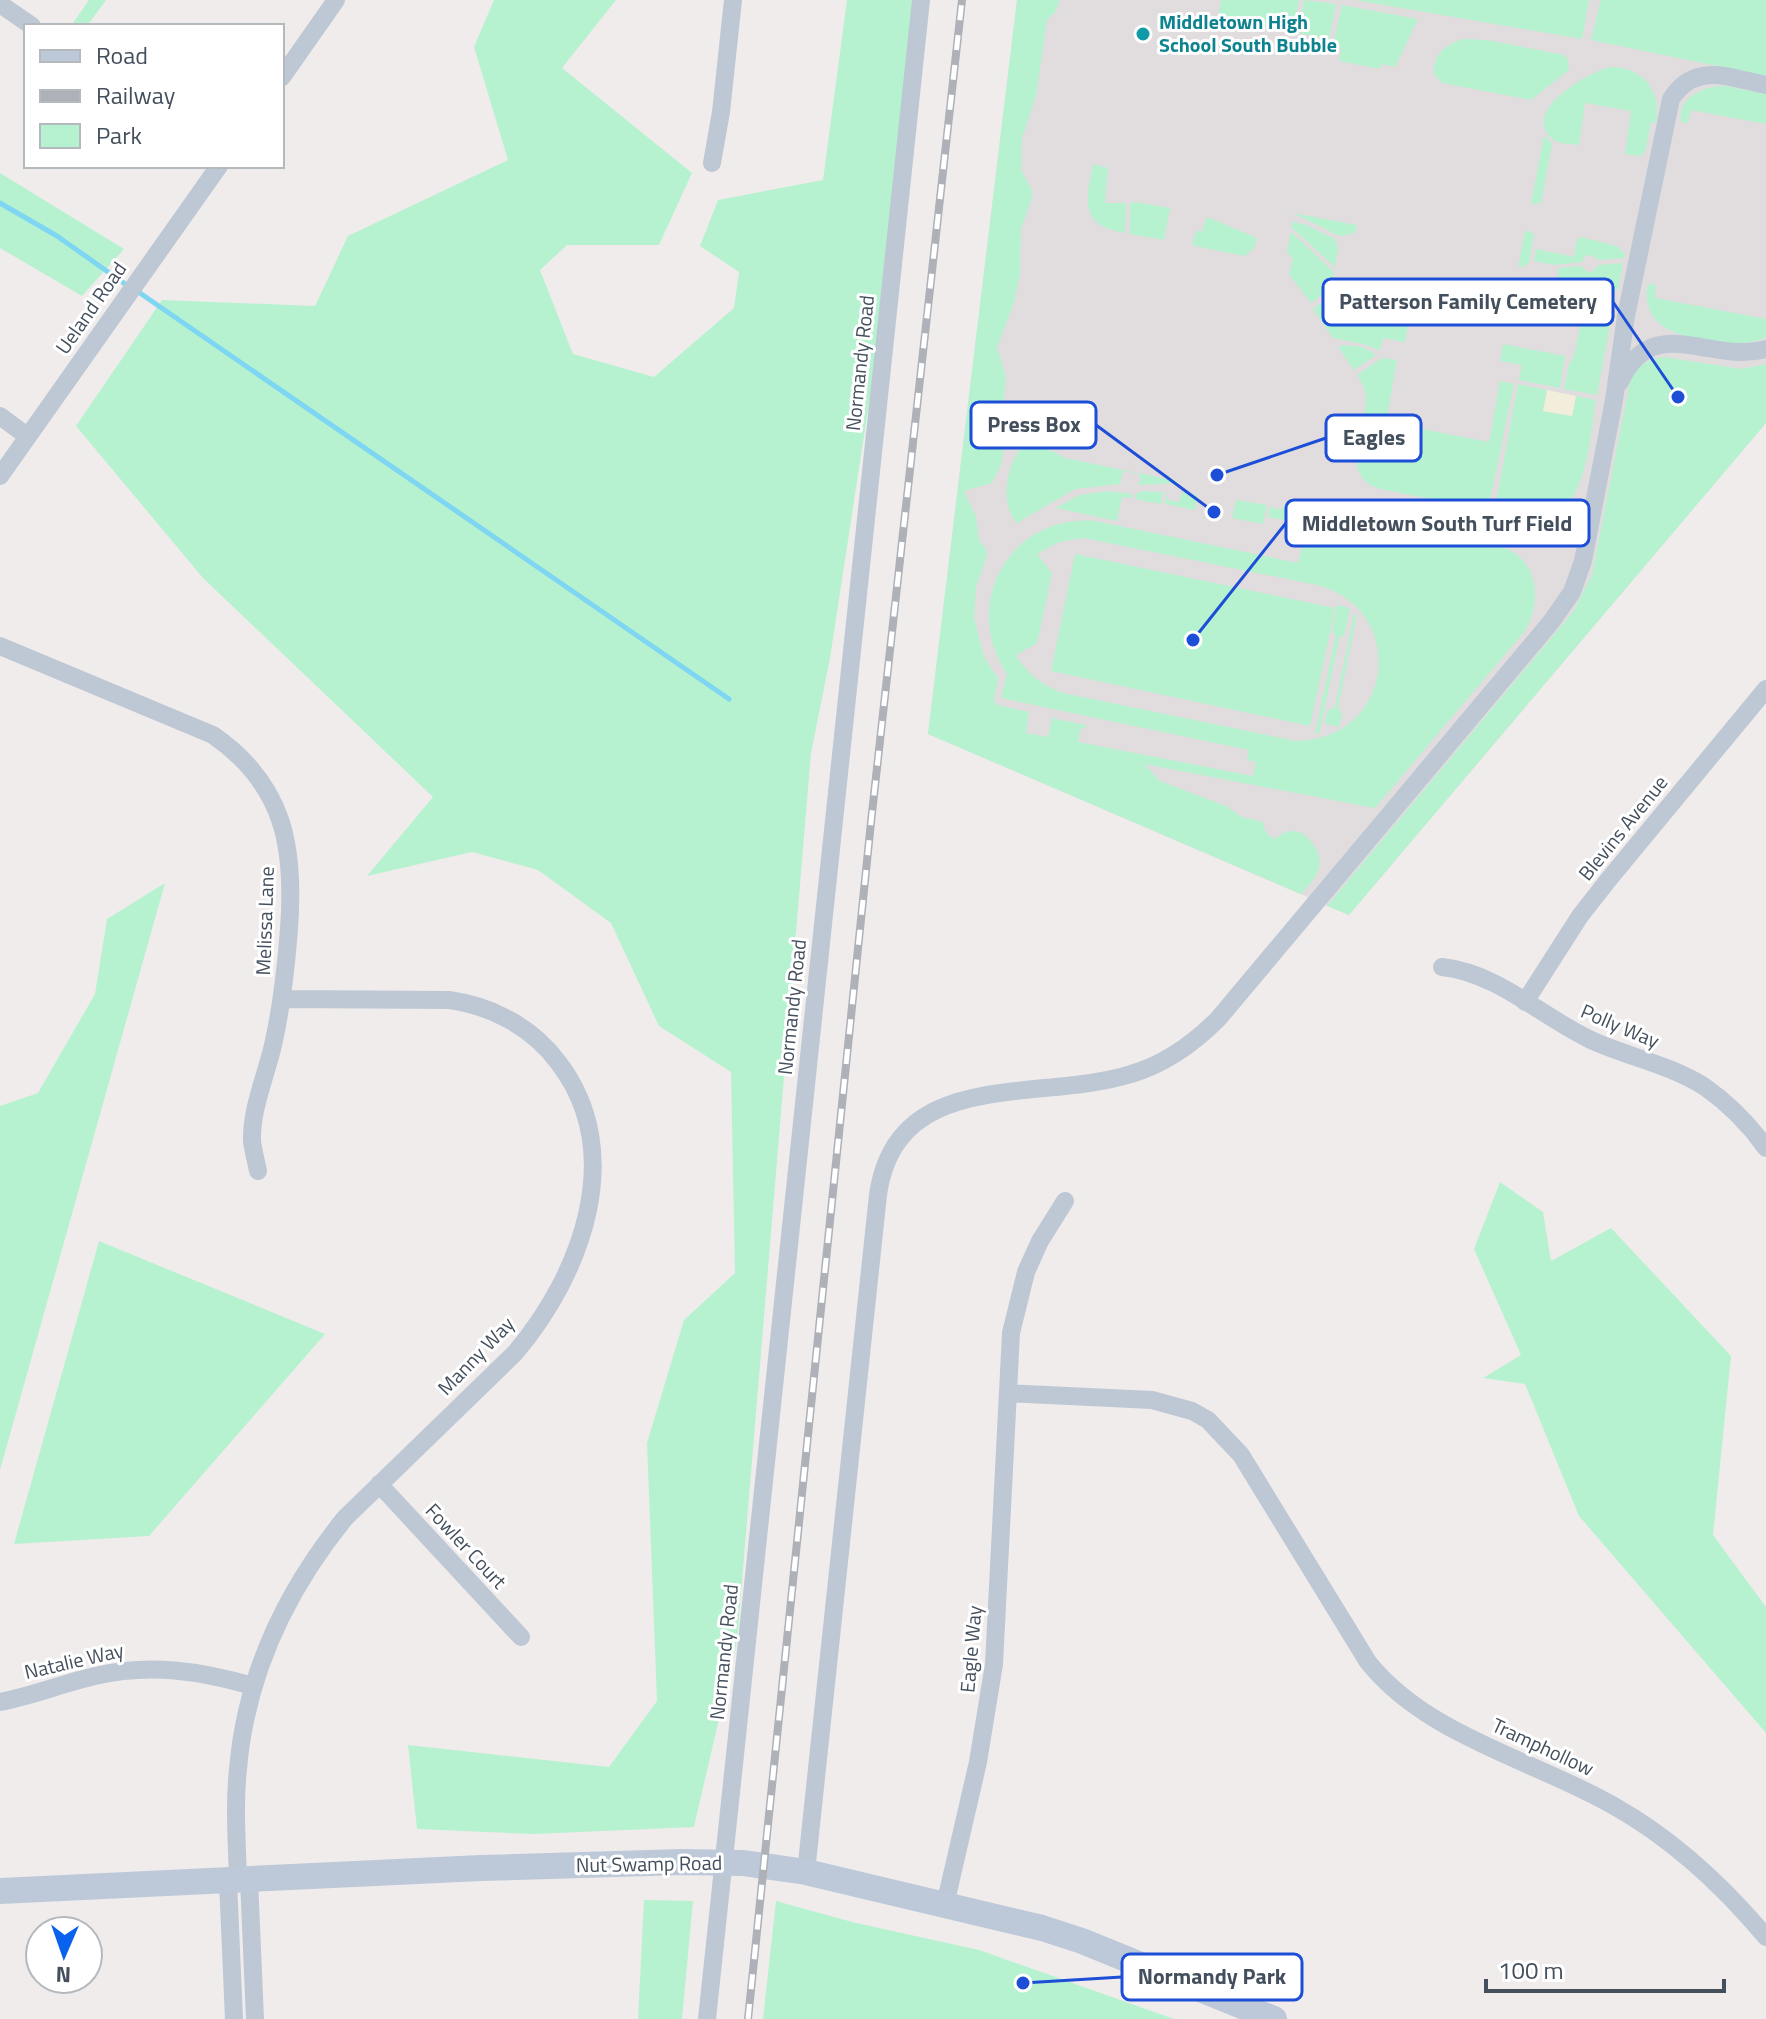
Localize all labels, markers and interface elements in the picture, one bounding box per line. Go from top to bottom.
place label: Middletown High School South Bubble [1159,6,1337,60]
legend [24,24,284,168]
marker: Middletown High School South Bubble [1134,25,1152,43]
text: Road [96,37,148,73]
text: Railway [96,77,176,113]
text: Park [96,117,142,153]
street label: Ueland Road [47,255,134,360]
callout: Patterson Family Cemetery [1323,279,1613,325]
text: Patterson Family Cemetery [1339,284,1597,318]
street label: Normandy Road [837,294,882,432]
callout: Press Box [971,402,1096,448]
text: Press Box [987,407,1081,441]
callout: Eagles [1326,415,1421,461]
text: Eagles [1343,420,1405,454]
callout: Middletown South Turf Field [1286,500,1589,546]
text: Middletown South Turf Field [1302,506,1572,540]
street label: Blevins Avenue [1570,768,1675,887]
street label: Melissa Lane [247,866,282,976]
street label: Normandy Road [769,938,814,1076]
street label: Polly Way [1576,995,1665,1056]
street label: Manny Way [430,1309,521,1402]
street label: Fowler Court [418,1496,514,1596]
street label: Normandy Road [701,1583,746,1721]
street label: Eagle Way [951,1604,990,1694]
street label: Natalie Way [21,1634,127,1687]
street label: Tramphollow [1487,1709,1599,1784]
street label: Nut Swamp Road [576,1847,722,1880]
north arrow [24,1915,104,1995]
scale bar [1486,1943,1724,1993]
text: 100 m [1498,1952,1564,1988]
callout: Normandy Park [1122,1954,1302,2000]
text: N [55,1958,72,1992]
text: Normandy Park [1138,1959,1287,1993]

